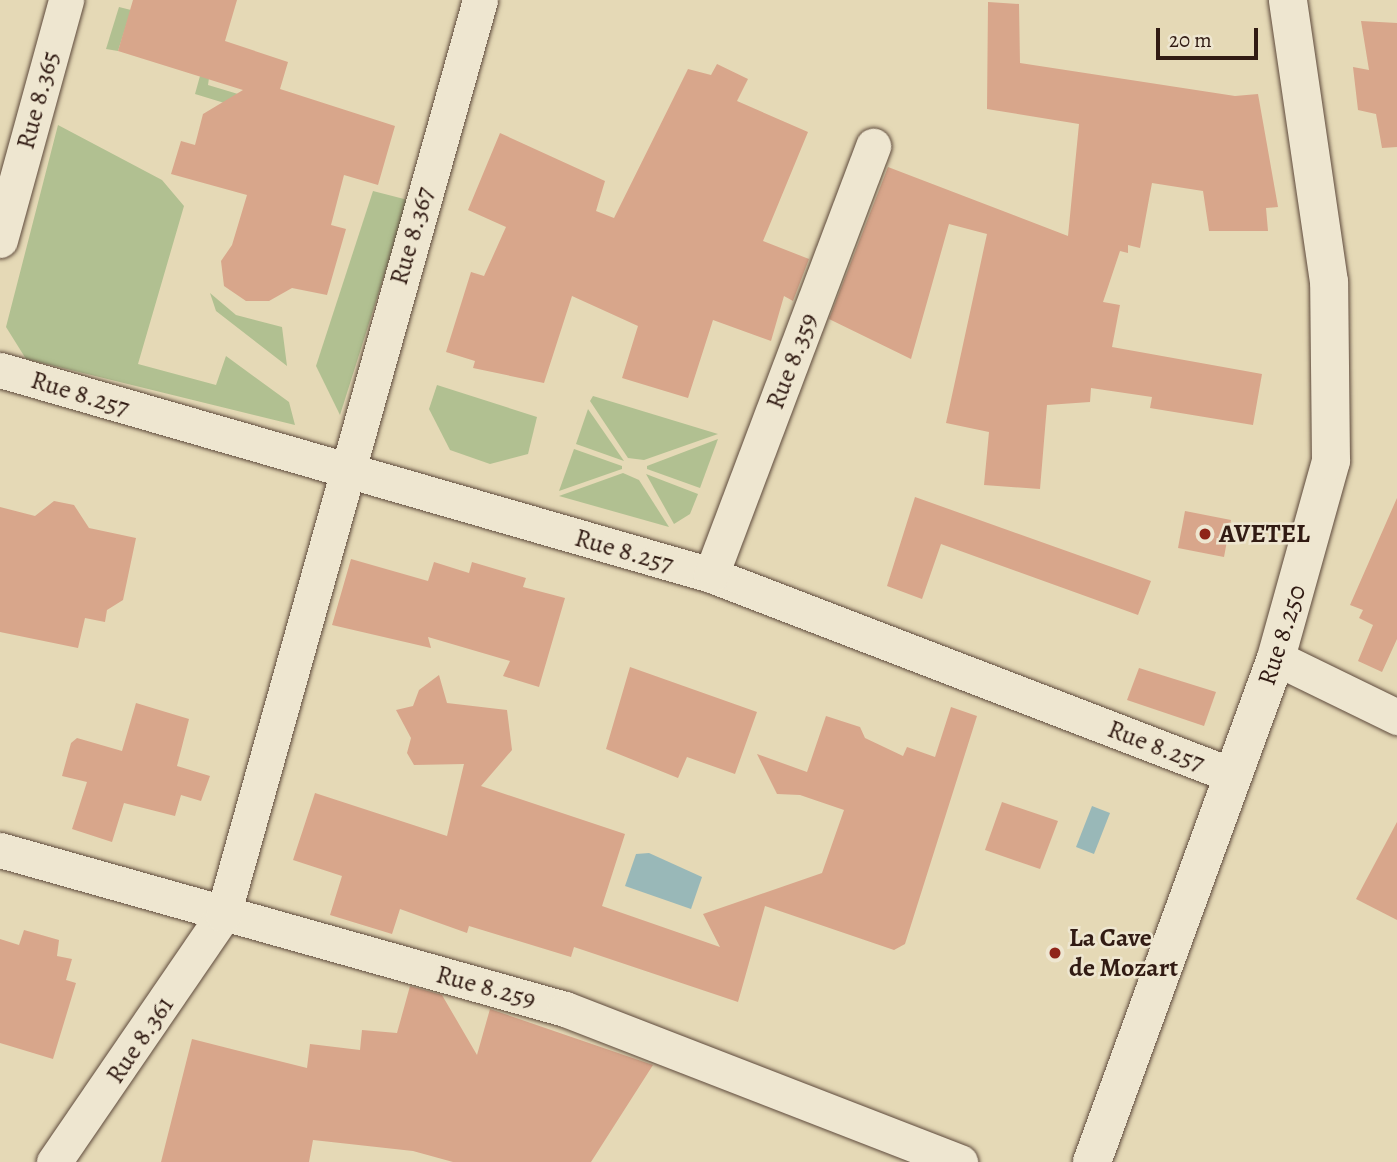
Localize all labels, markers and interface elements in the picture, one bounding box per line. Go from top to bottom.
scale bar [1159,14,1260,58]
text: 20 m [1169,26,1212,54]
street label: Rue 8.365 [10,47,66,153]
street label: Rue 8.367 [383,184,441,288]
street label: Rue 8.359 [759,309,825,413]
street label: Rue 8.257 [27,364,133,424]
place label: AVETEL [1219,518,1310,550]
street label: Rue 8.257 [571,522,677,580]
marker: AVETEL [1197,526,1213,542]
street label: Rue 8.250 [1251,581,1313,689]
street label: Rue 8.257 [1103,713,1209,779]
place label: La Cave de Mozart [1069,922,1178,984]
marker: La Cave de Mozart [1047,945,1063,961]
street label: Rue 8.259 [433,959,539,1015]
street label: Rue 8.361 [100,991,180,1089]

